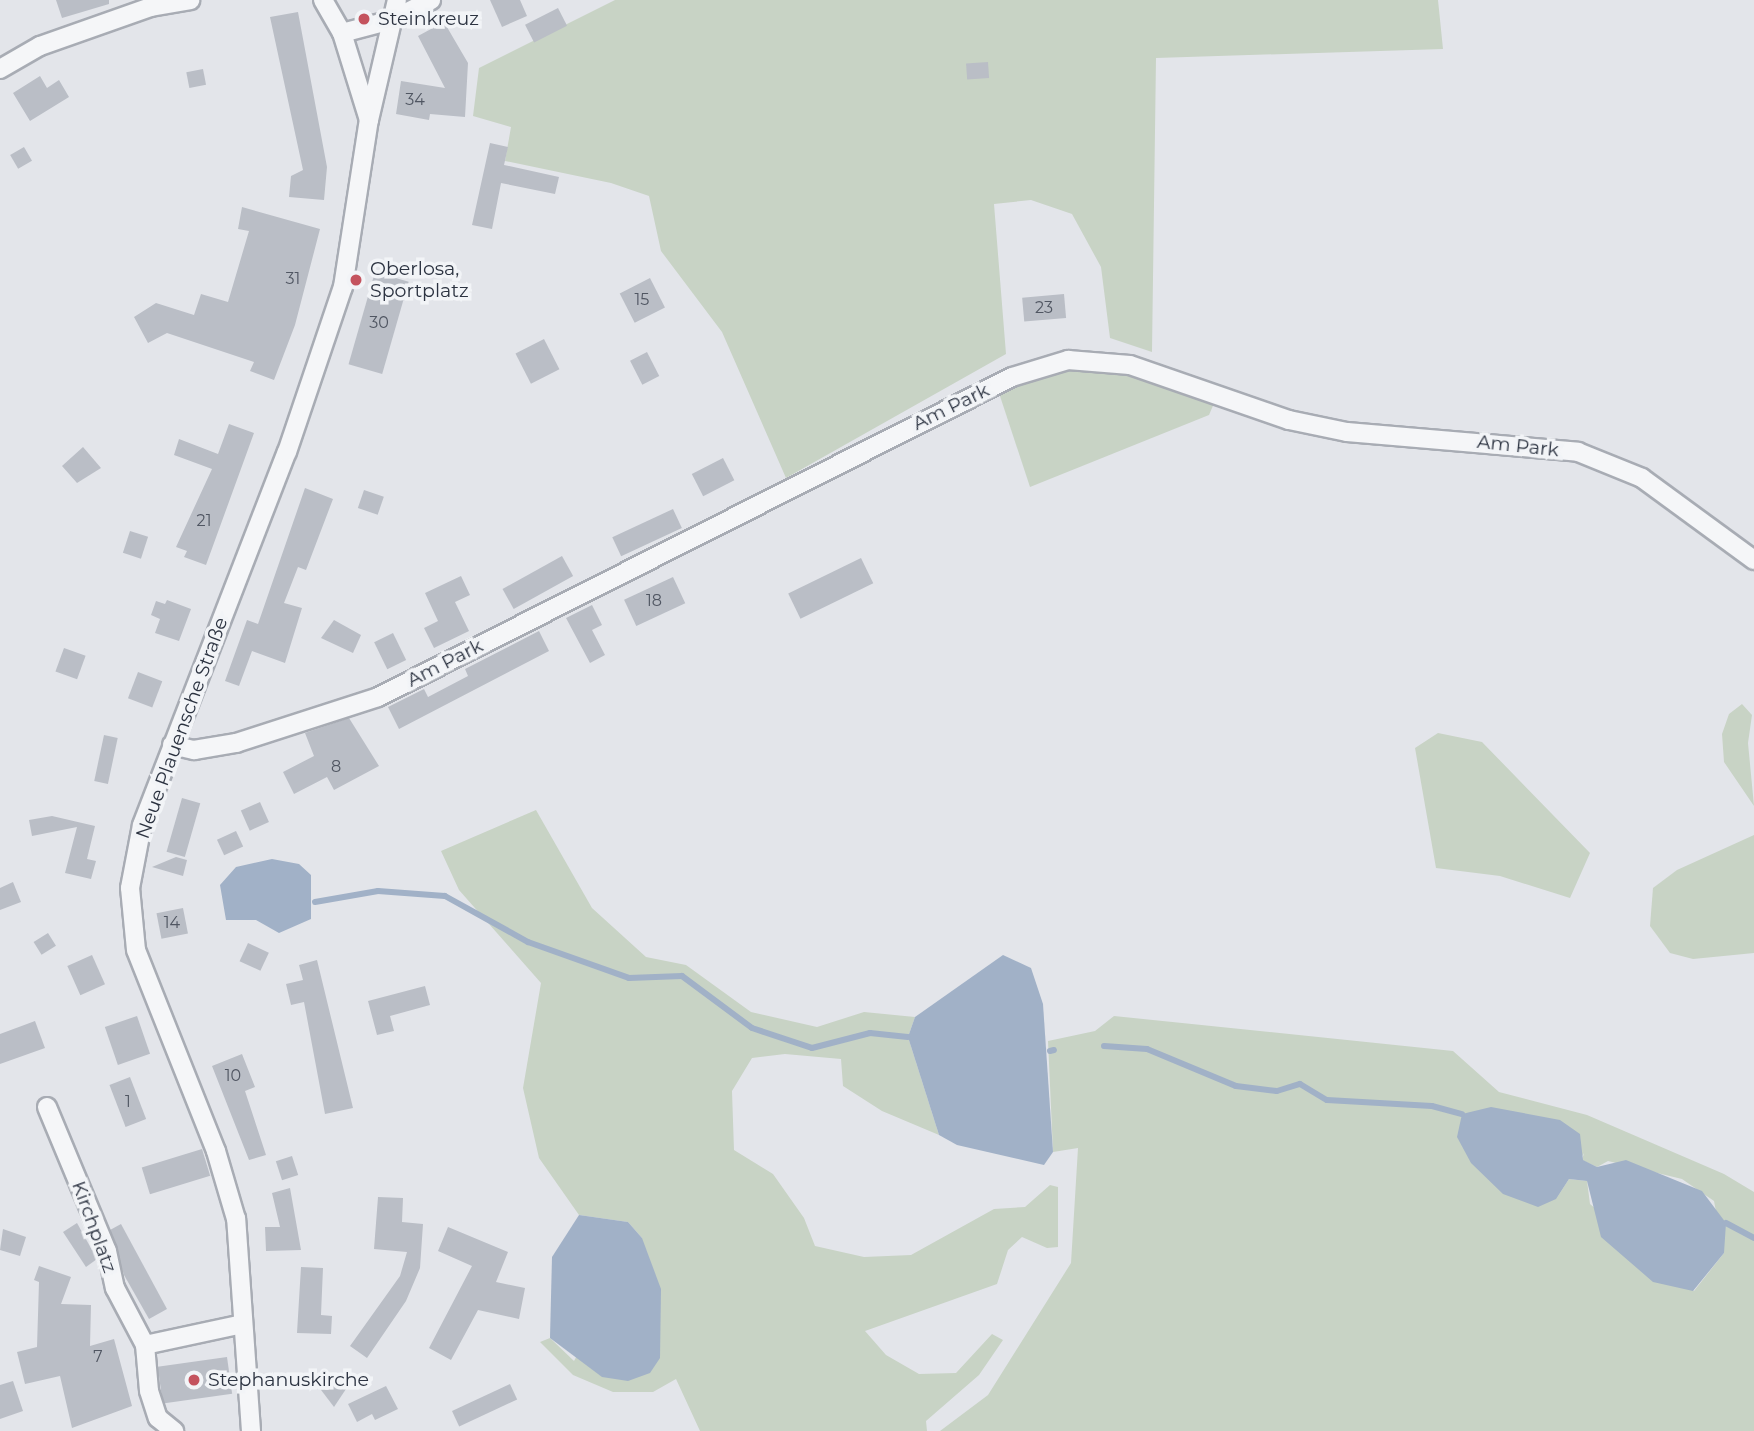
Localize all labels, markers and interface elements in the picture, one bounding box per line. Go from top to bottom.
place label: Steinkreuz [378,8,479,30]
marker: Steinkreuz [356,11,372,27]
house number: 34 [405,90,425,110]
place label: Oberlosa, Sportplatz [370,258,469,302]
house number: 31 [286,269,300,289]
marker: Oberlosa, Sportplatz [348,272,364,288]
house number: 15 [635,290,649,310]
house number: 23 [1035,298,1053,318]
house number: 30 [369,313,389,333]
street label: Am Park [909,379,993,435]
street label: Am Park [1476,430,1560,462]
house number: 21 [197,511,211,531]
house number: 18 [646,591,662,611]
street label: Neue Plauensche Straße [131,614,233,842]
street label: Am Park [403,634,487,692]
house number: 8 [331,757,341,777]
house number: 14 [164,913,180,933]
house number: 10 [225,1066,241,1086]
house number: 1 [125,1092,131,1112]
street label: Kirchplatz [67,1178,121,1276]
house number: 7 [93,1347,103,1367]
place label: Stephanuskirche [208,1369,369,1391]
marker: Stephanuskirche [186,1372,202,1388]

